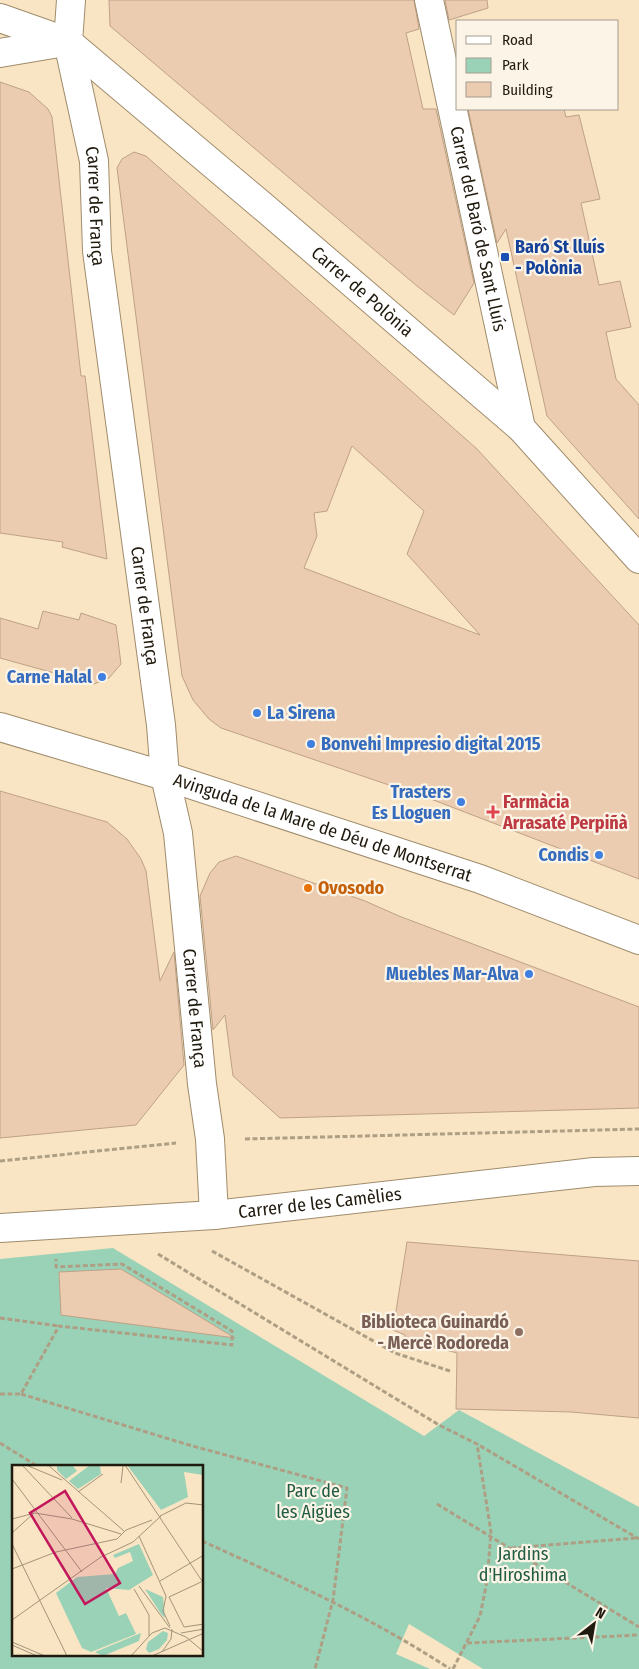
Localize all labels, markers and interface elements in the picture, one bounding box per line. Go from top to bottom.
legend [456,20,619,110]
text: Road [502,31,533,49]
text: Park [502,56,529,74]
text: Building [502,81,553,99]
street label: Carrer del Baró de Sant Lluís [445,124,511,334]
street label: Carrer de França [80,144,110,267]
place label: Baró St lluís - Polònia [515,236,605,279]
street label: Carrer de Polònia [307,242,418,342]
marker: Baró St lluís - Polònia [499,251,511,263]
street label: Carrer de França [126,545,164,667]
place label: Carne Halal [7,666,92,688]
marker: Carne Halal [96,671,108,683]
place label: La Sirena [267,702,336,724]
marker: La Sirena [251,707,263,719]
place label: Bonvehi Impresio digital 2015 [321,733,541,755]
marker: Bonvehi Impresio digital 2015 [305,738,317,750]
street label: Avinguda de la Mare de Déu de Montserrat [171,769,475,887]
place label: Trasters Es Lloguen [372,781,451,824]
place label: Farmàcia Arrasaté Perpiñà [502,791,628,834]
marker: Trasters Es Lloguen [455,796,467,808]
marker: Farmàcia Arrasaté Perpiñà [487,806,499,818]
place label: Condis [539,844,589,866]
marker: Condis [593,849,605,861]
place label: Ovosodo [318,877,385,899]
marker: Ovosodo [302,882,314,894]
street label: Carrer de França [178,948,211,1069]
place label: Muebles Mar-Alva [386,963,519,985]
marker: Muebles Mar-Alva [523,968,535,980]
street label: Carrer de les Camèlies [237,1183,403,1223]
place label: Biblioteca Guinardó - Mercè Rodoreda [361,1311,509,1354]
marker: Biblioteca Guinardó - Mercè Rodoreda [513,1326,525,1338]
inset map [12,1465,204,1656]
park label: Parc de les Aigües [276,1480,350,1523]
park label: Jardins d'Hiroshima [479,1543,567,1586]
north arrow [569,1599,619,1649]
text: N [592,1604,608,1623]

